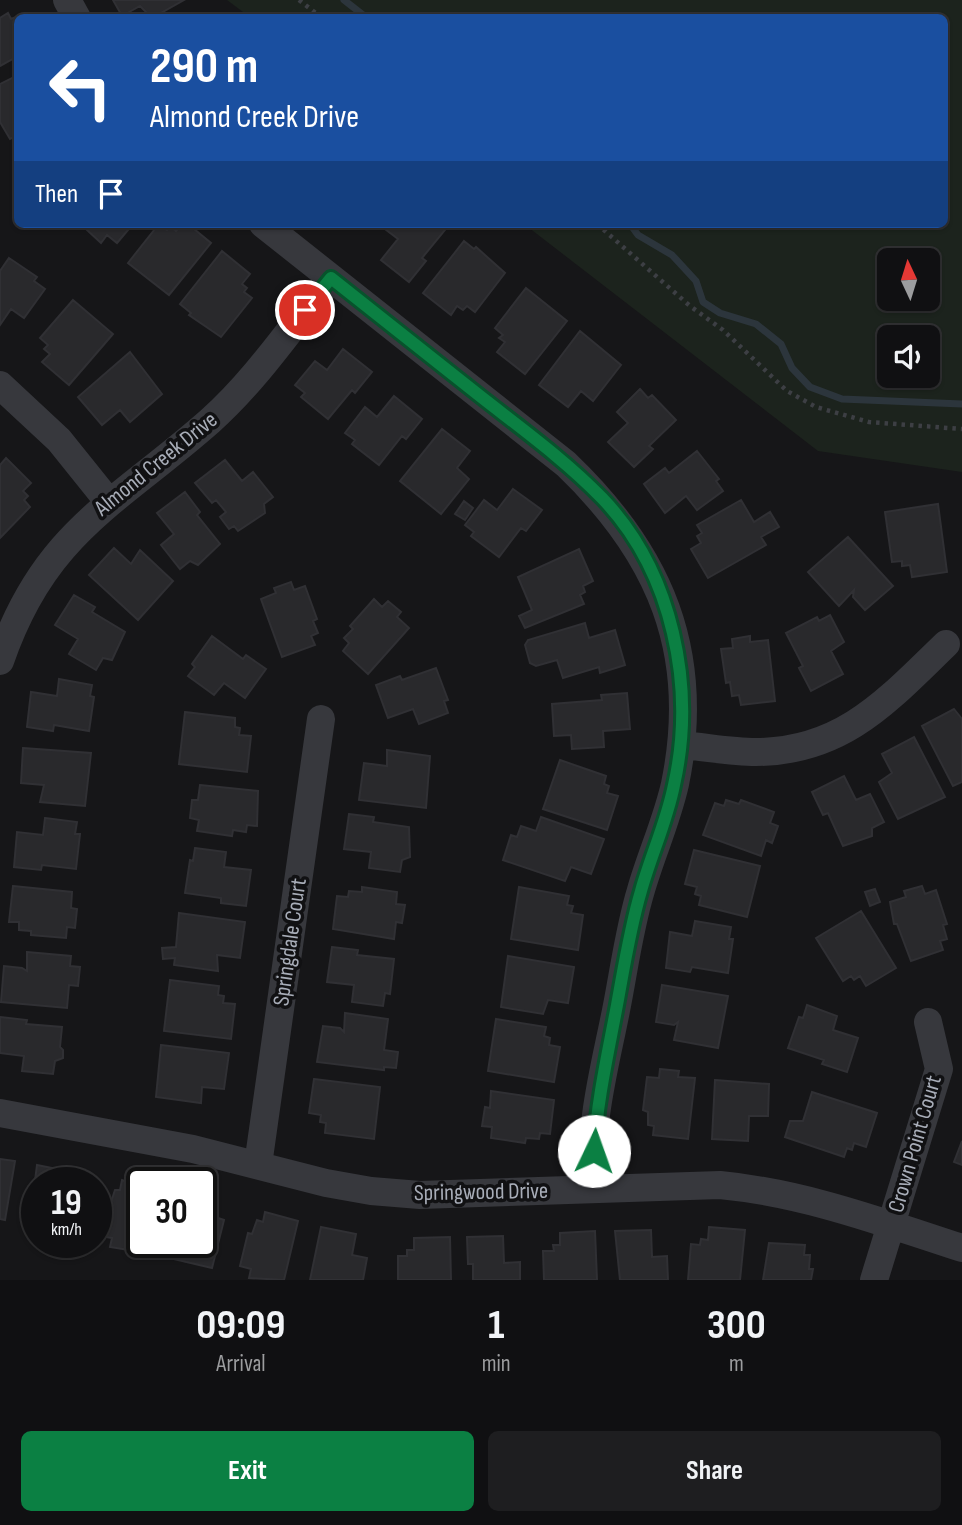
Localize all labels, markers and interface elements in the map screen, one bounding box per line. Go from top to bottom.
text: 290 m [150,38,258,97]
icon: left [35,42,126,133]
text: Almond Creek Drive [150,98,359,137]
icon: arrive [92,175,130,213]
text: Then [35,179,78,210]
north arrow [877,248,940,312]
map controls [877,248,940,388]
pin [275,280,335,340]
icon: arrive [286,291,324,329]
button: sound [877,325,940,388]
street label: Almond Creek Drive [88,406,223,523]
street label: Springdale Court [267,876,313,1008]
street label: Crown Point Court [882,1072,948,1216]
position arrow [557,1114,631,1188]
speed limit sign: 30 [126,1167,217,1258]
street label: Springwood Drive [414,1177,548,1207]
text: 19 [51,1182,82,1225]
text: km/h [51,1219,82,1240]
text: 09:09 [196,1300,285,1351]
text: 1 [488,1300,504,1351]
text: 300 [707,1300,766,1351]
text: Arrival [216,1350,266,1378]
text: min [482,1350,511,1378]
text: m [729,1350,744,1378]
button: Exit [21,1431,474,1511]
button: Share [488,1431,941,1511]

